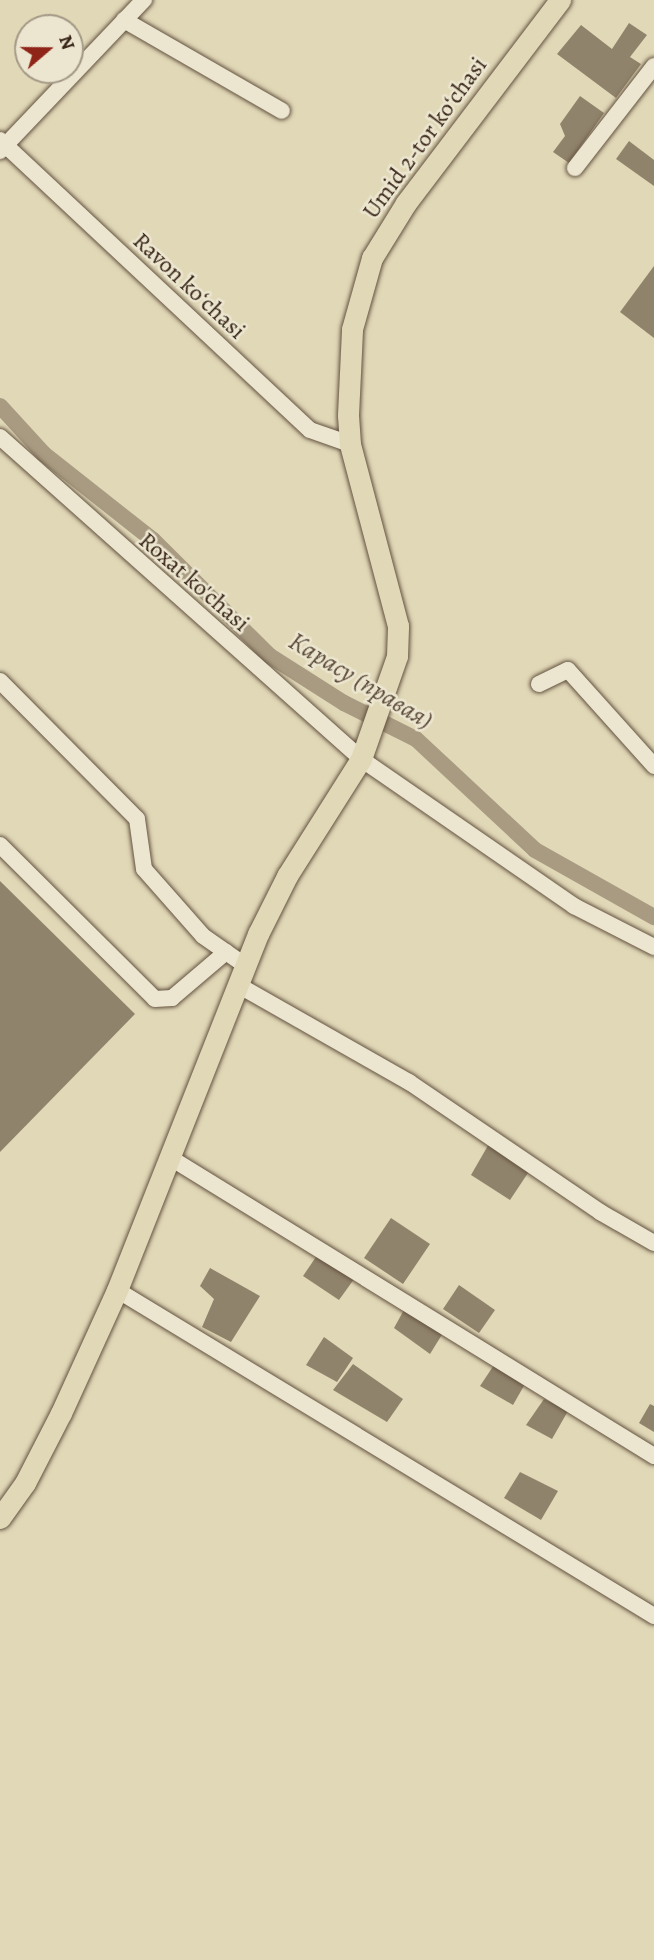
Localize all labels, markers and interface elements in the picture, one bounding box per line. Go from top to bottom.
north arrow [14,14,84,84]
text: N [52,32,81,53]
street label: Umid 2-tor koʻchasi [357,52,493,224]
street label: Ravon koʻchasi [127,227,251,345]
street label: Roxat ko'chasi [133,526,255,638]
water label: Карасу (правая) [283,626,439,736]

